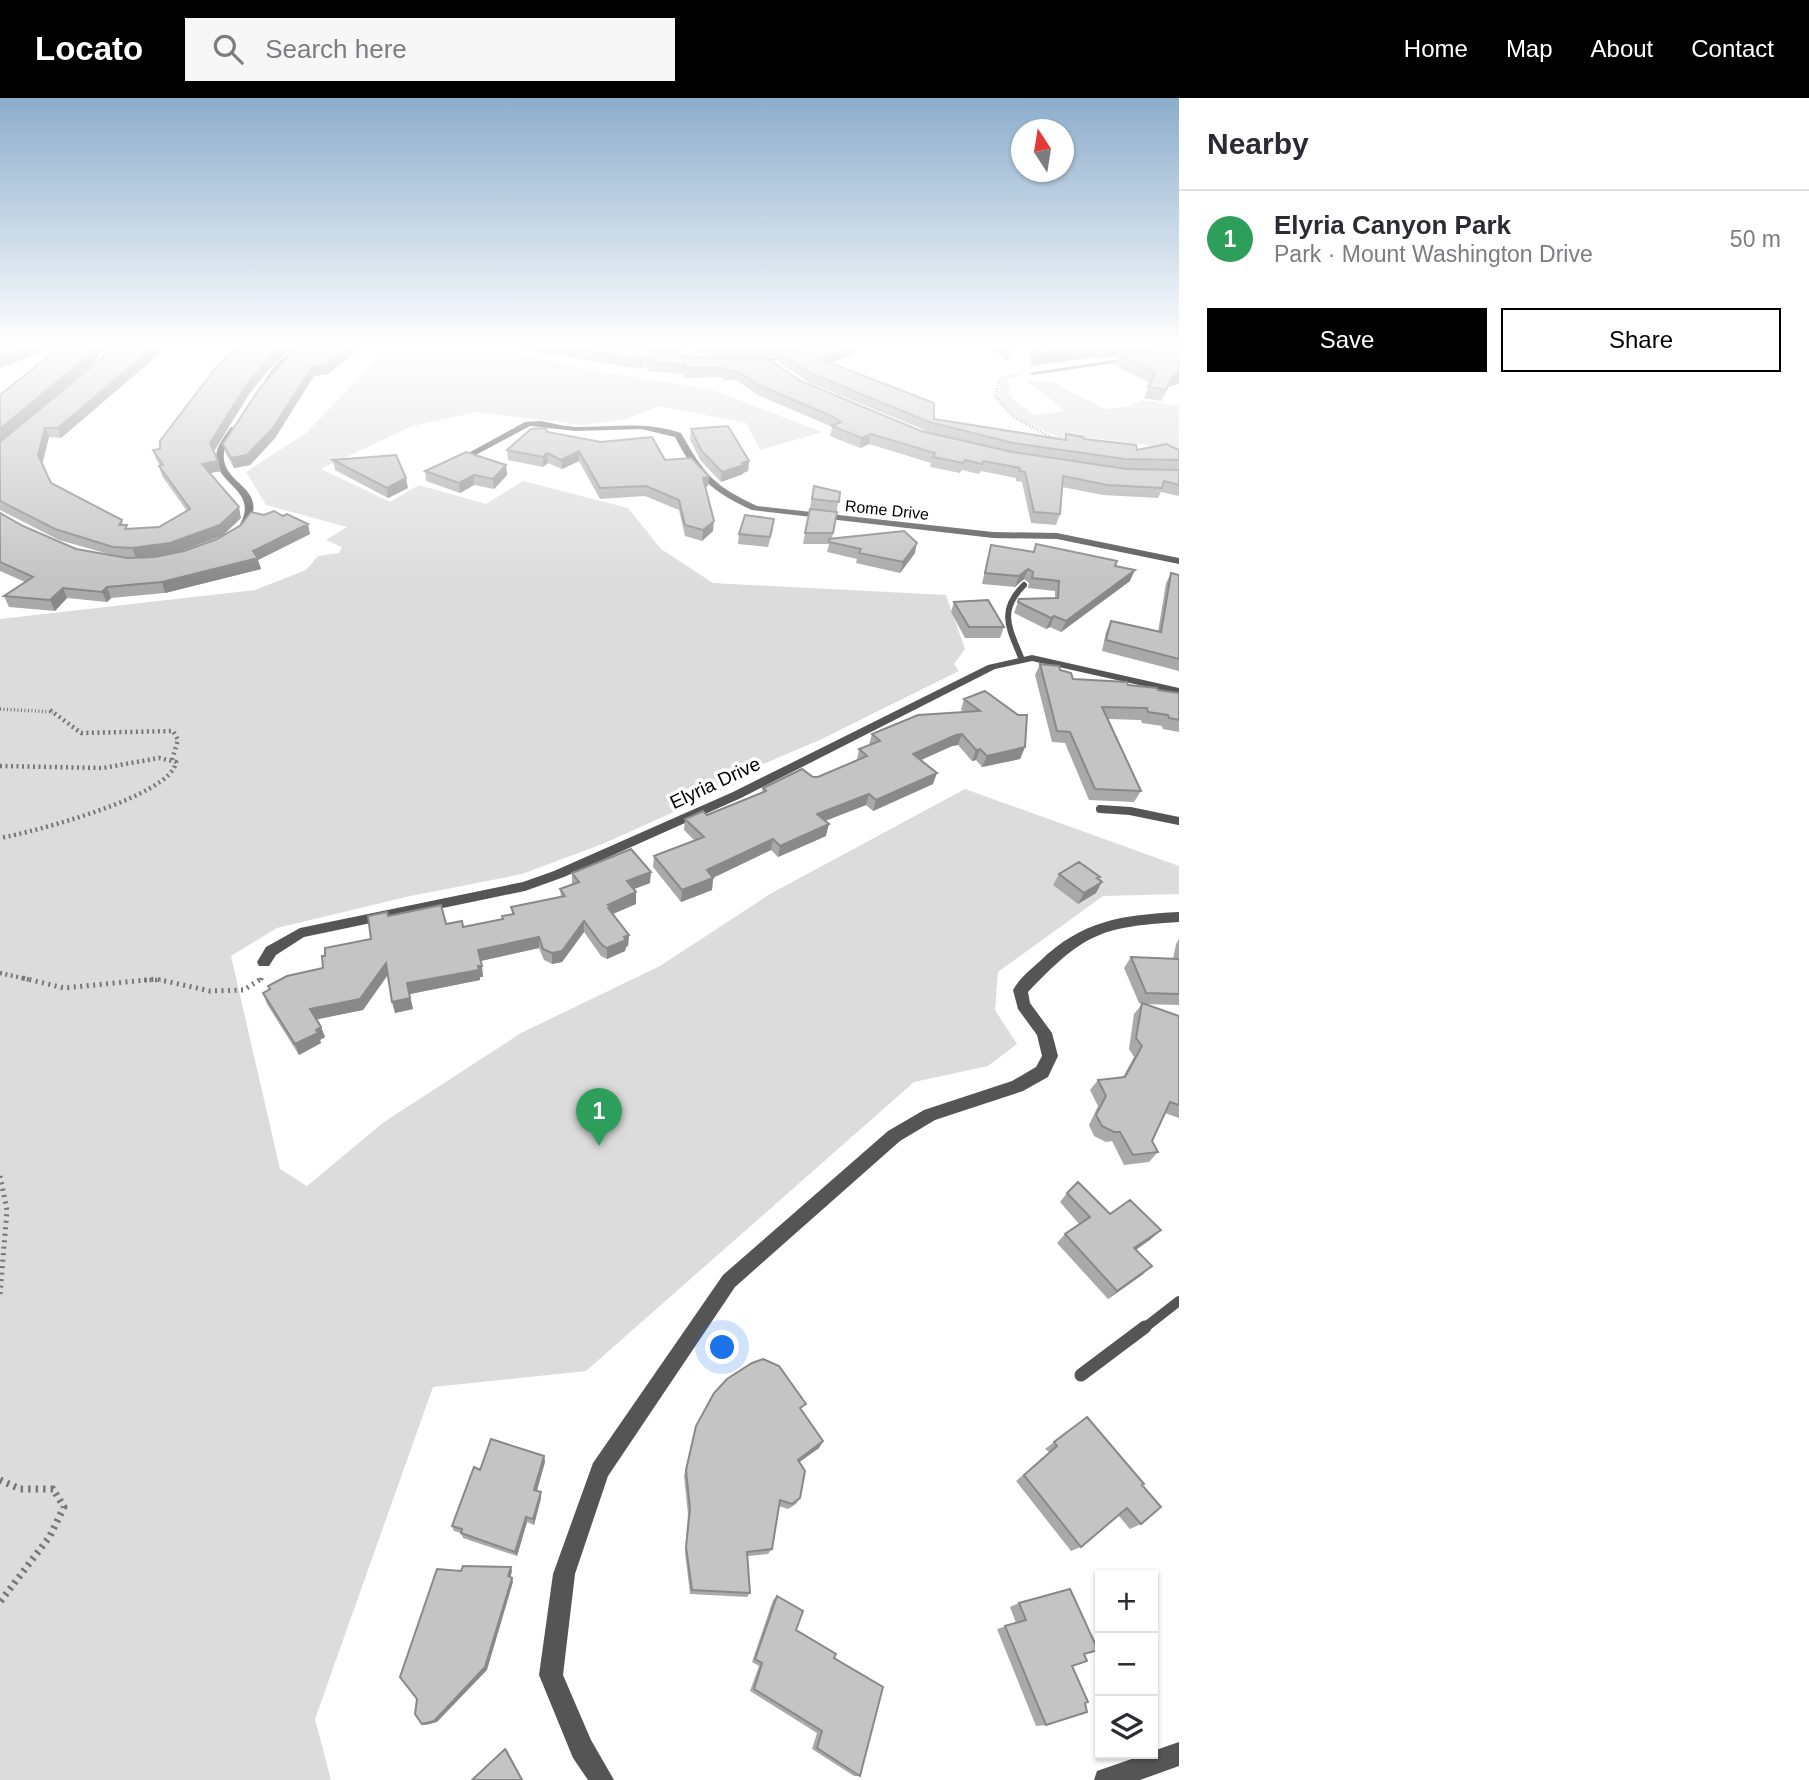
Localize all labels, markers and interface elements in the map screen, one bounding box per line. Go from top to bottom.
search box [185,18,675,81]
text: Locato [35,30,143,67]
icon: search [209,30,247,68]
text: Search here [265,34,407,64]
text: Home [1404,35,1468,62]
text: Map [1506,35,1553,62]
text: About [1591,35,1653,62]
text: Contact [1691,35,1774,62]
north arrow [1011,119,1074,182]
text: Nearby [1207,127,1309,160]
text: Elyria Canyon Park [1274,210,1511,240]
text: 1 [1224,226,1236,252]
text: 50 m [1730,226,1781,252]
text: Park · Mount Washington Drive [1274,241,1593,267]
button: Save [1207,308,1487,372]
button: Share [1501,308,1781,372]
street label: Rome Drive [844,497,930,523]
street label: Elyria Drive [667,753,763,813]
pin: 1 [576,1088,622,1146]
your location [705,1330,739,1364]
map controls [1095,1570,1158,1759]
button: + [1095,1570,1158,1633]
button: − [1095,1633,1158,1696]
button: layers [1095,1696,1158,1759]

